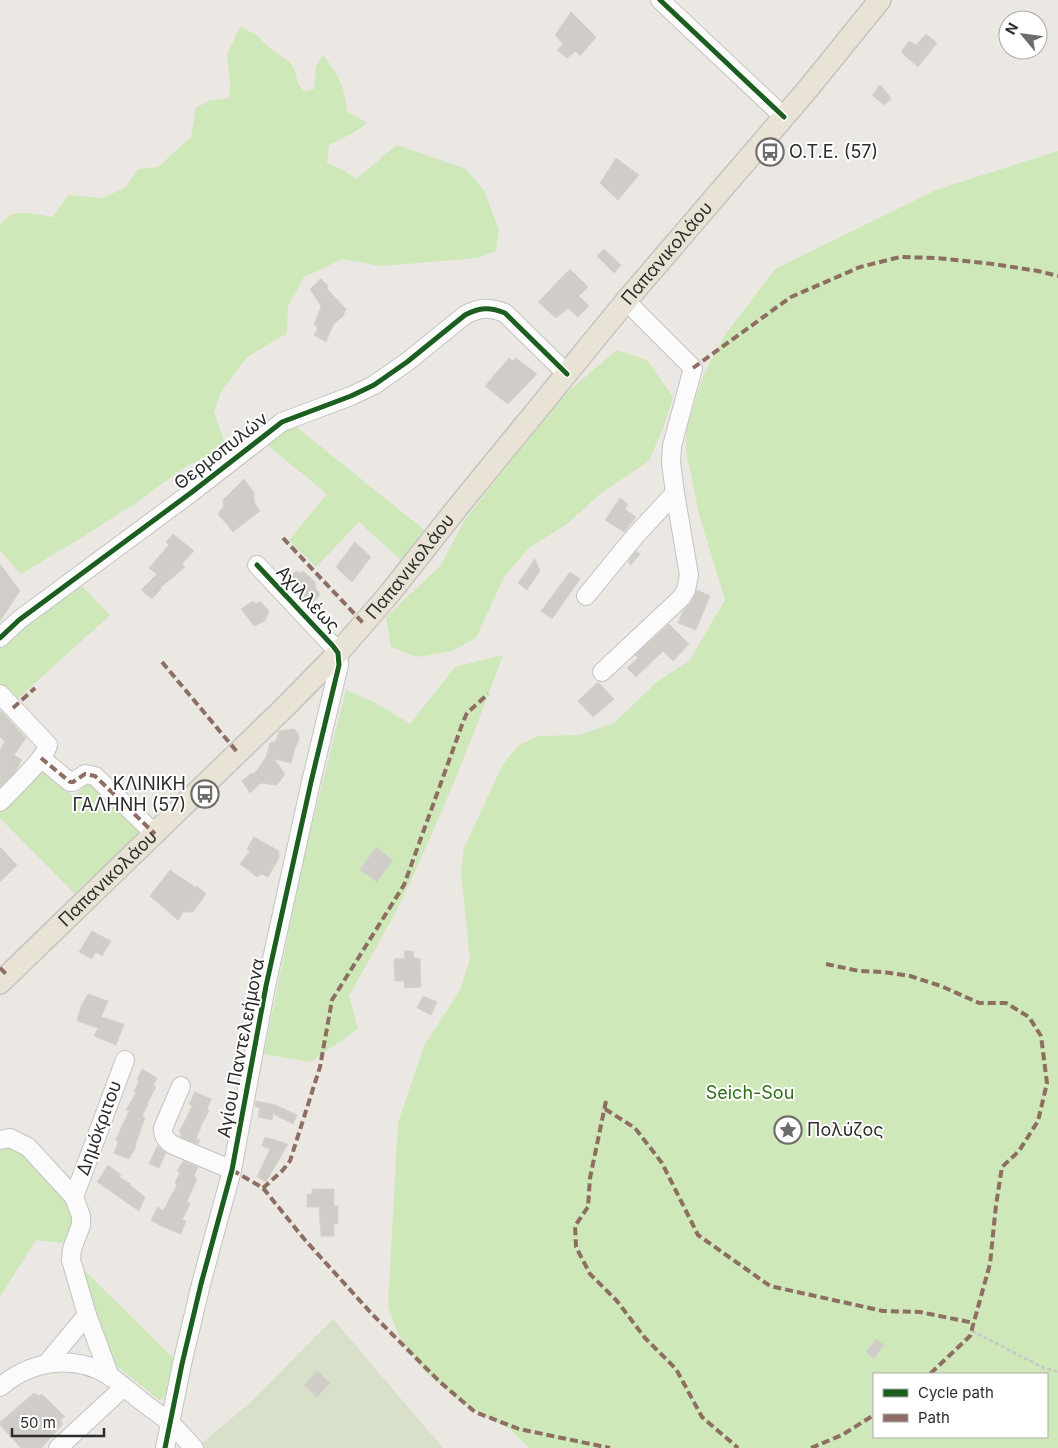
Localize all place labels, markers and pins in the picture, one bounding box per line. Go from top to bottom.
bus stop icon: Ο.Τ.Ε. (57) [755,137,785,167]
place label: Ο.Τ.Ε. (57) [789,141,878,162]
place label: ΚΛΙΝΙΚΗ ΓΑΛΗΝΗ (57) [72,773,186,815]
bus stop icon: ΚΛΙΝΙΚΗ ΓΑΛΗΝΗ (57) [190,779,220,809]
place icon: Πολύζος [773,1115,803,1145]
place label: Πολύζος [807,1119,884,1140]

